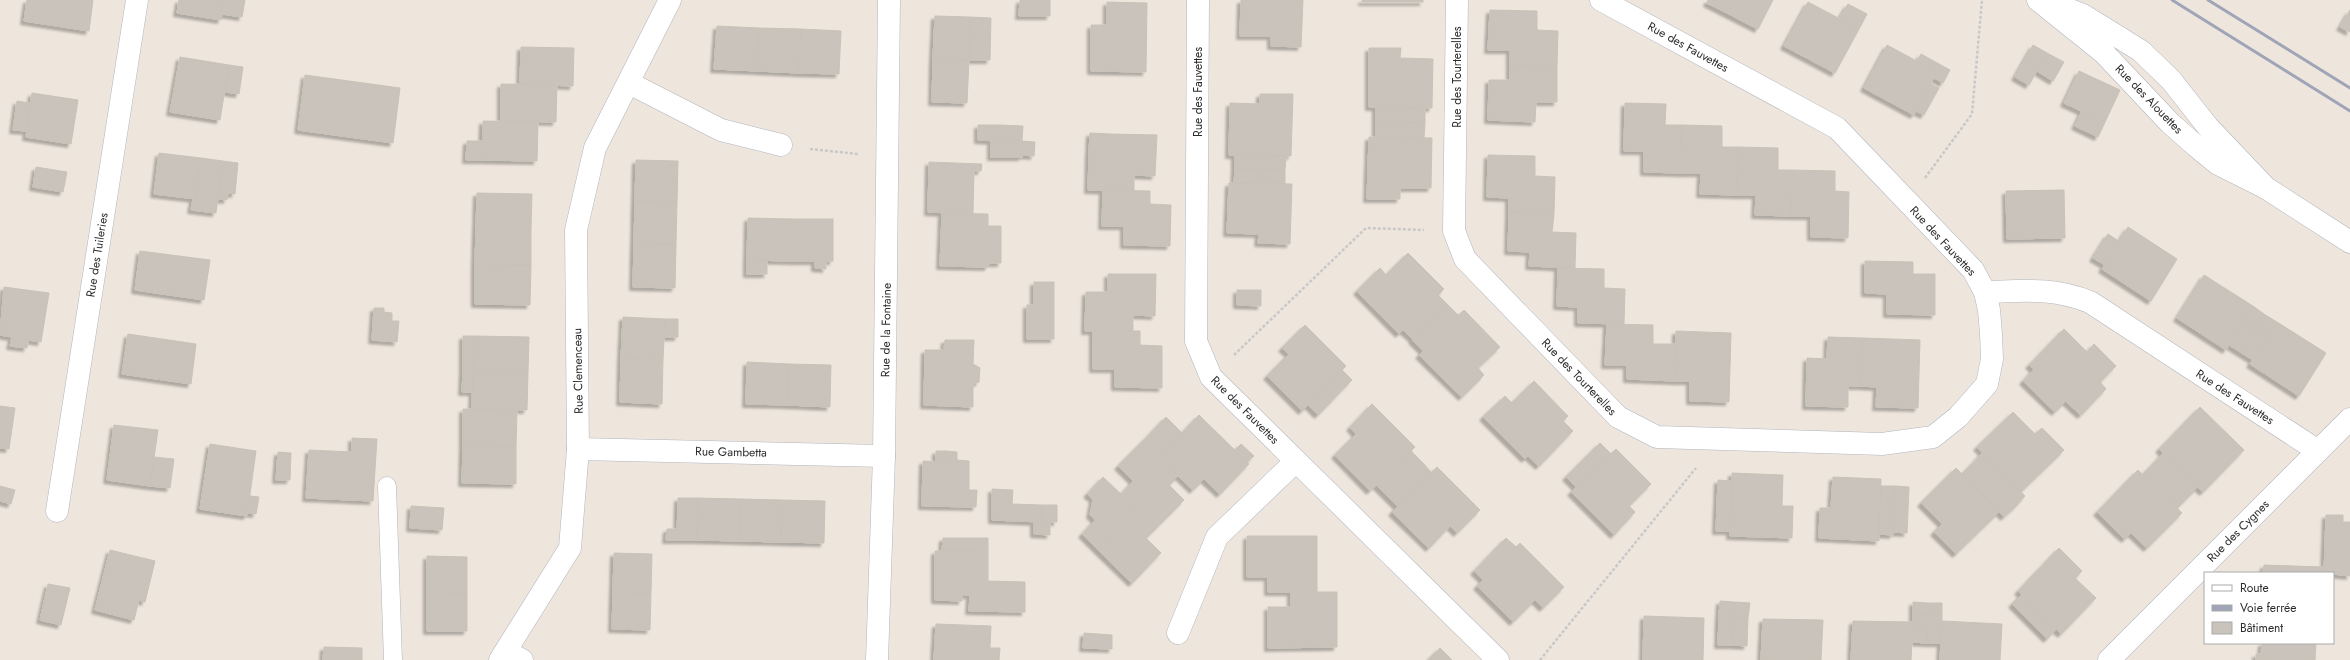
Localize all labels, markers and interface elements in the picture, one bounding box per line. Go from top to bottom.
street label: Rue des Fauvettes [1644,17,1732,77]
street label: Rue des Tourterelles [1448,26,1466,128]
street label: Rue des Fauvettes [1189,47,1207,137]
street label: Rue des Alouettes [2111,60,2187,138]
street label: Rue des Fauvettes [1906,202,1980,280]
street label: Rue des Tuileries [81,211,113,299]
street label: Rue de la Fontaine [876,283,896,377]
street label: Rue Clemenceau [568,328,588,414]
street label: Rue des Tourterelles [1537,334,1621,420]
street label: Rue des Fauvettes [2192,365,2278,429]
street label: Rue des Fauvettes [1207,372,1283,448]
street label: Rue Gambetta [695,442,767,462]
street label: Rue des Cygnes [2203,496,2273,566]
legend [2204,572,2334,644]
text: Route [2240,579,2269,597]
text: Voie ferrée [2240,599,2296,617]
text: Bâtiment [2240,619,2283,637]

